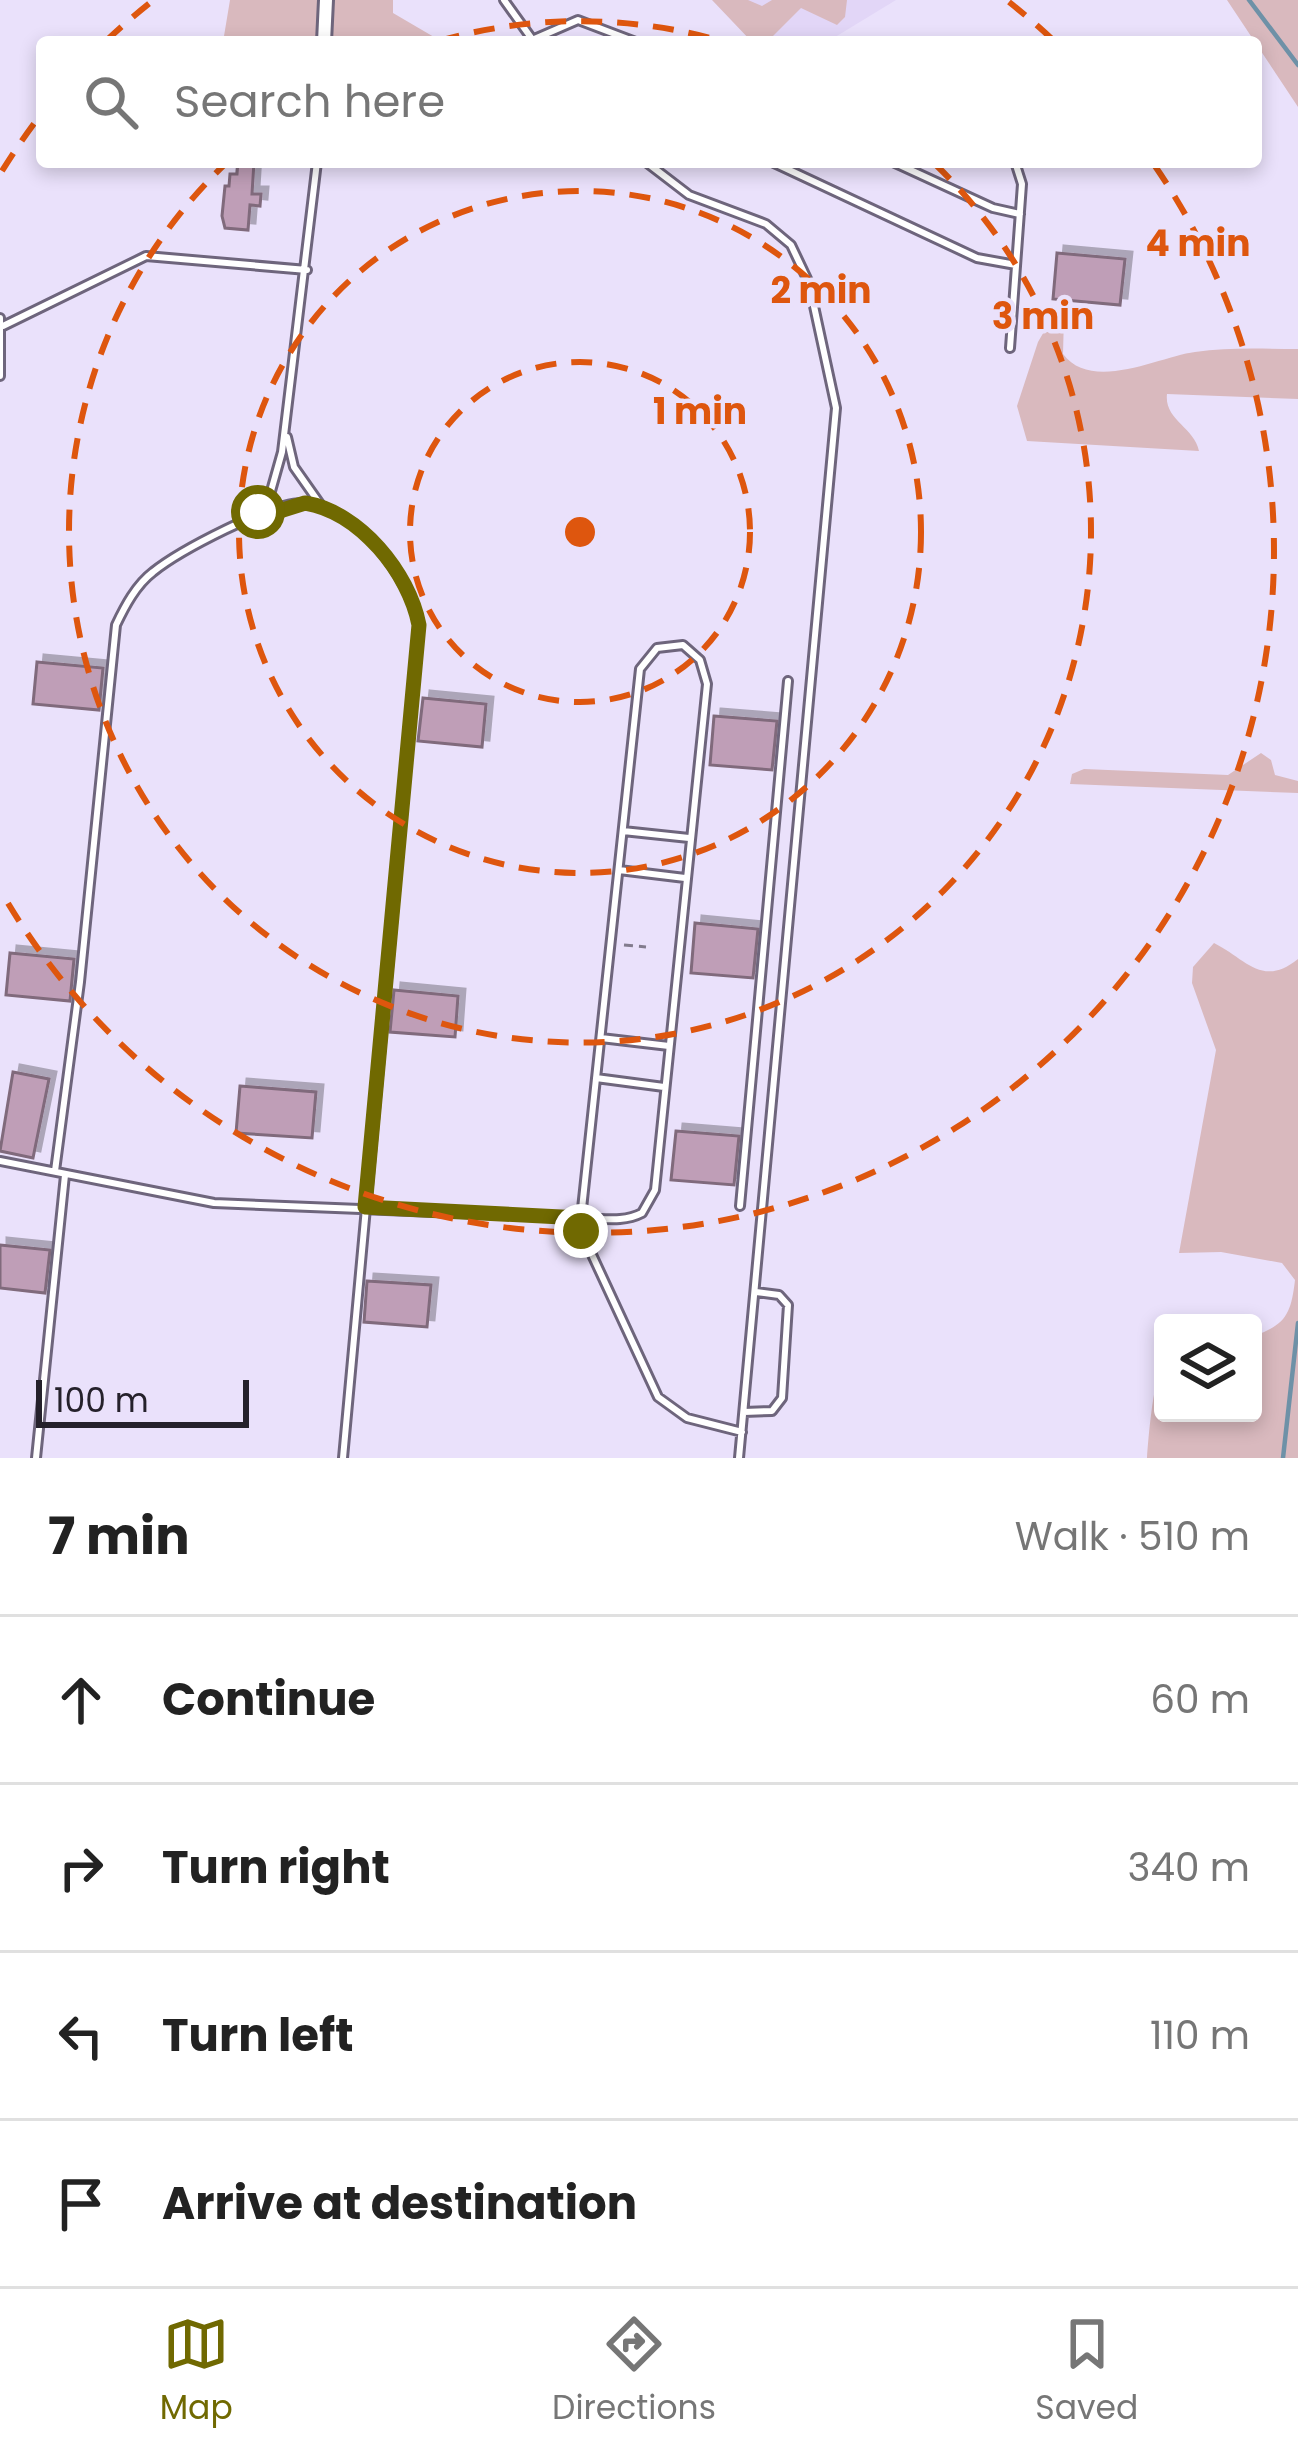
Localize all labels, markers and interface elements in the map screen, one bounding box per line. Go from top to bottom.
search box [36,36,1262,168]
icon: search [78,69,144,135]
text: Search here [174,70,445,133]
text: 4 min [1145,218,1251,269]
text: 2 min [770,265,872,316]
text: 3 min [992,291,1094,342]
text: 1 min [653,386,747,437]
route start [231,485,285,539]
centre of rings [559,511,601,553]
route end [554,1204,608,1258]
map controls [1154,1314,1262,1422]
button: layers [1154,1314,1262,1422]
scale bar [36,1374,249,1427]
text: 100 m [54,1377,149,1424]
text: 7 min [48,1500,190,1572]
text: Walk · 510 m [1015,1509,1250,1564]
icon: ahead [48,1667,114,1733]
text: Continue [162,1668,375,1731]
text: 60 m [1150,1672,1250,1727]
icon: right [48,1835,114,1901]
text: Turn right [162,1836,390,1899]
text: 340 m [1127,1840,1250,1895]
icon: left [48,2003,114,2069]
text: Turn left [162,2004,354,2067]
text: 110 m [1150,2008,1250,2063]
icon: arrive [48,2171,114,2237]
text: Arrive at destination [162,2172,637,2235]
tab: Map [160,2311,233,2433]
tab: Directions [552,2311,716,2433]
tab: Saved [1035,2311,1138,2433]

